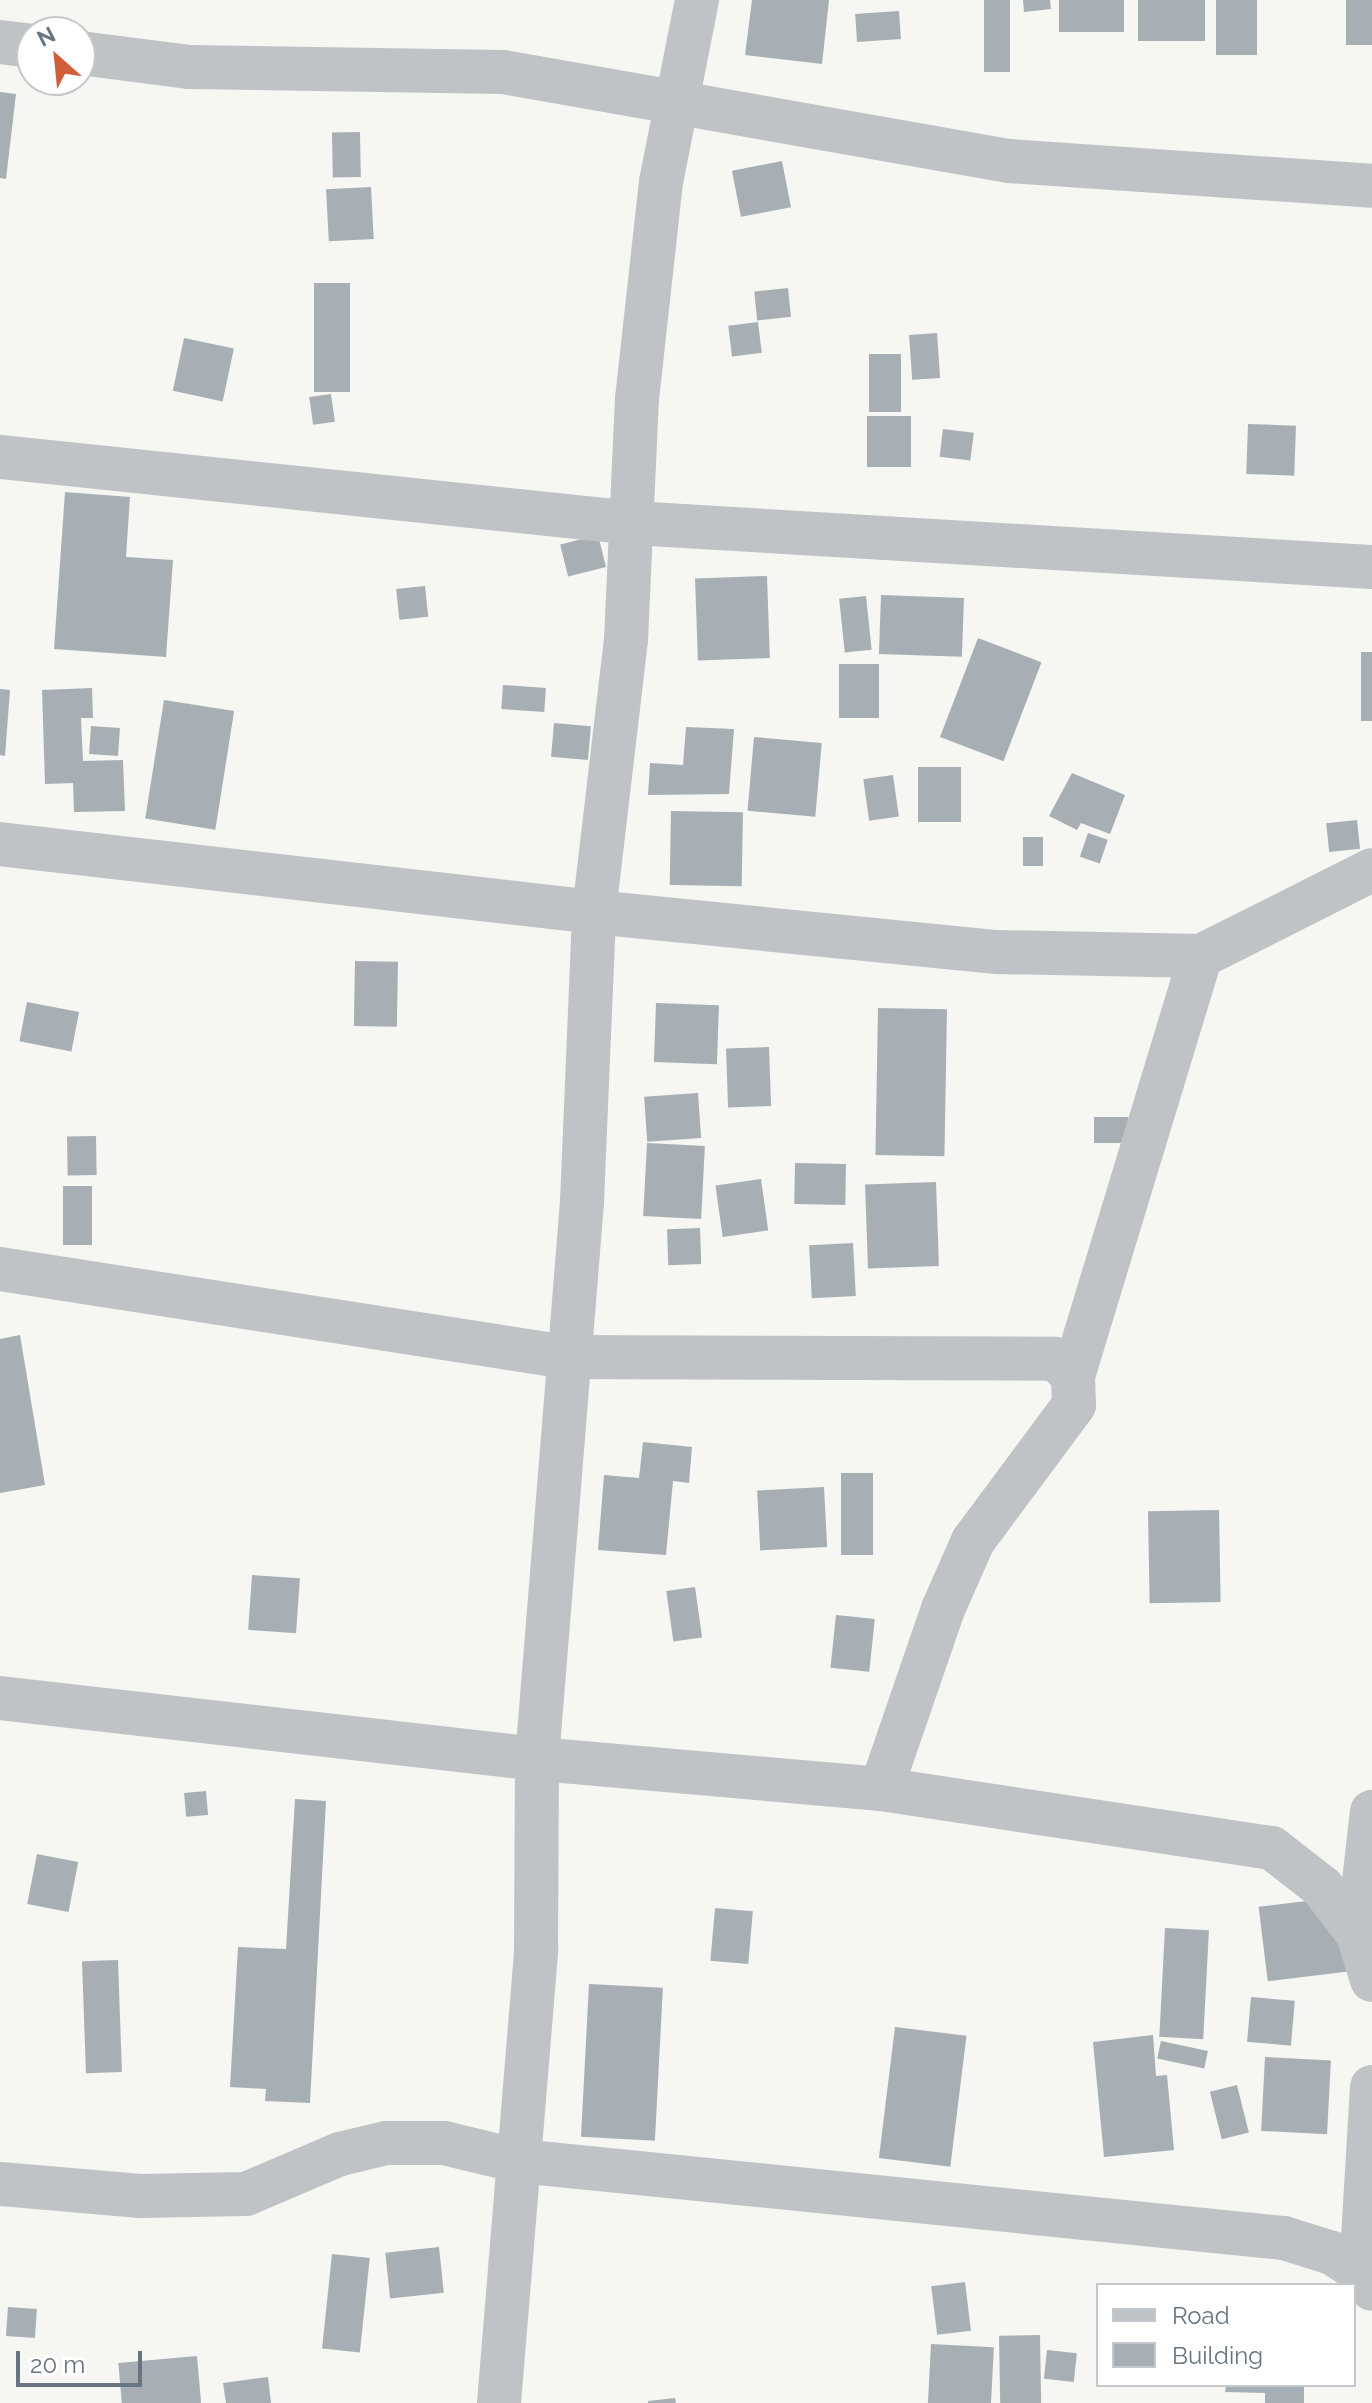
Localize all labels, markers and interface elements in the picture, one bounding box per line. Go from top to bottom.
north arrow [16,16,96,96]
text: N [33,21,59,52]
legend [1096,2283,1356,2387]
text: Road [1172,2301,1230,2330]
scale bar [20,2335,146,2385]
text: Building [1172,2341,1263,2370]
text: 20 m [30,2350,85,2379]

